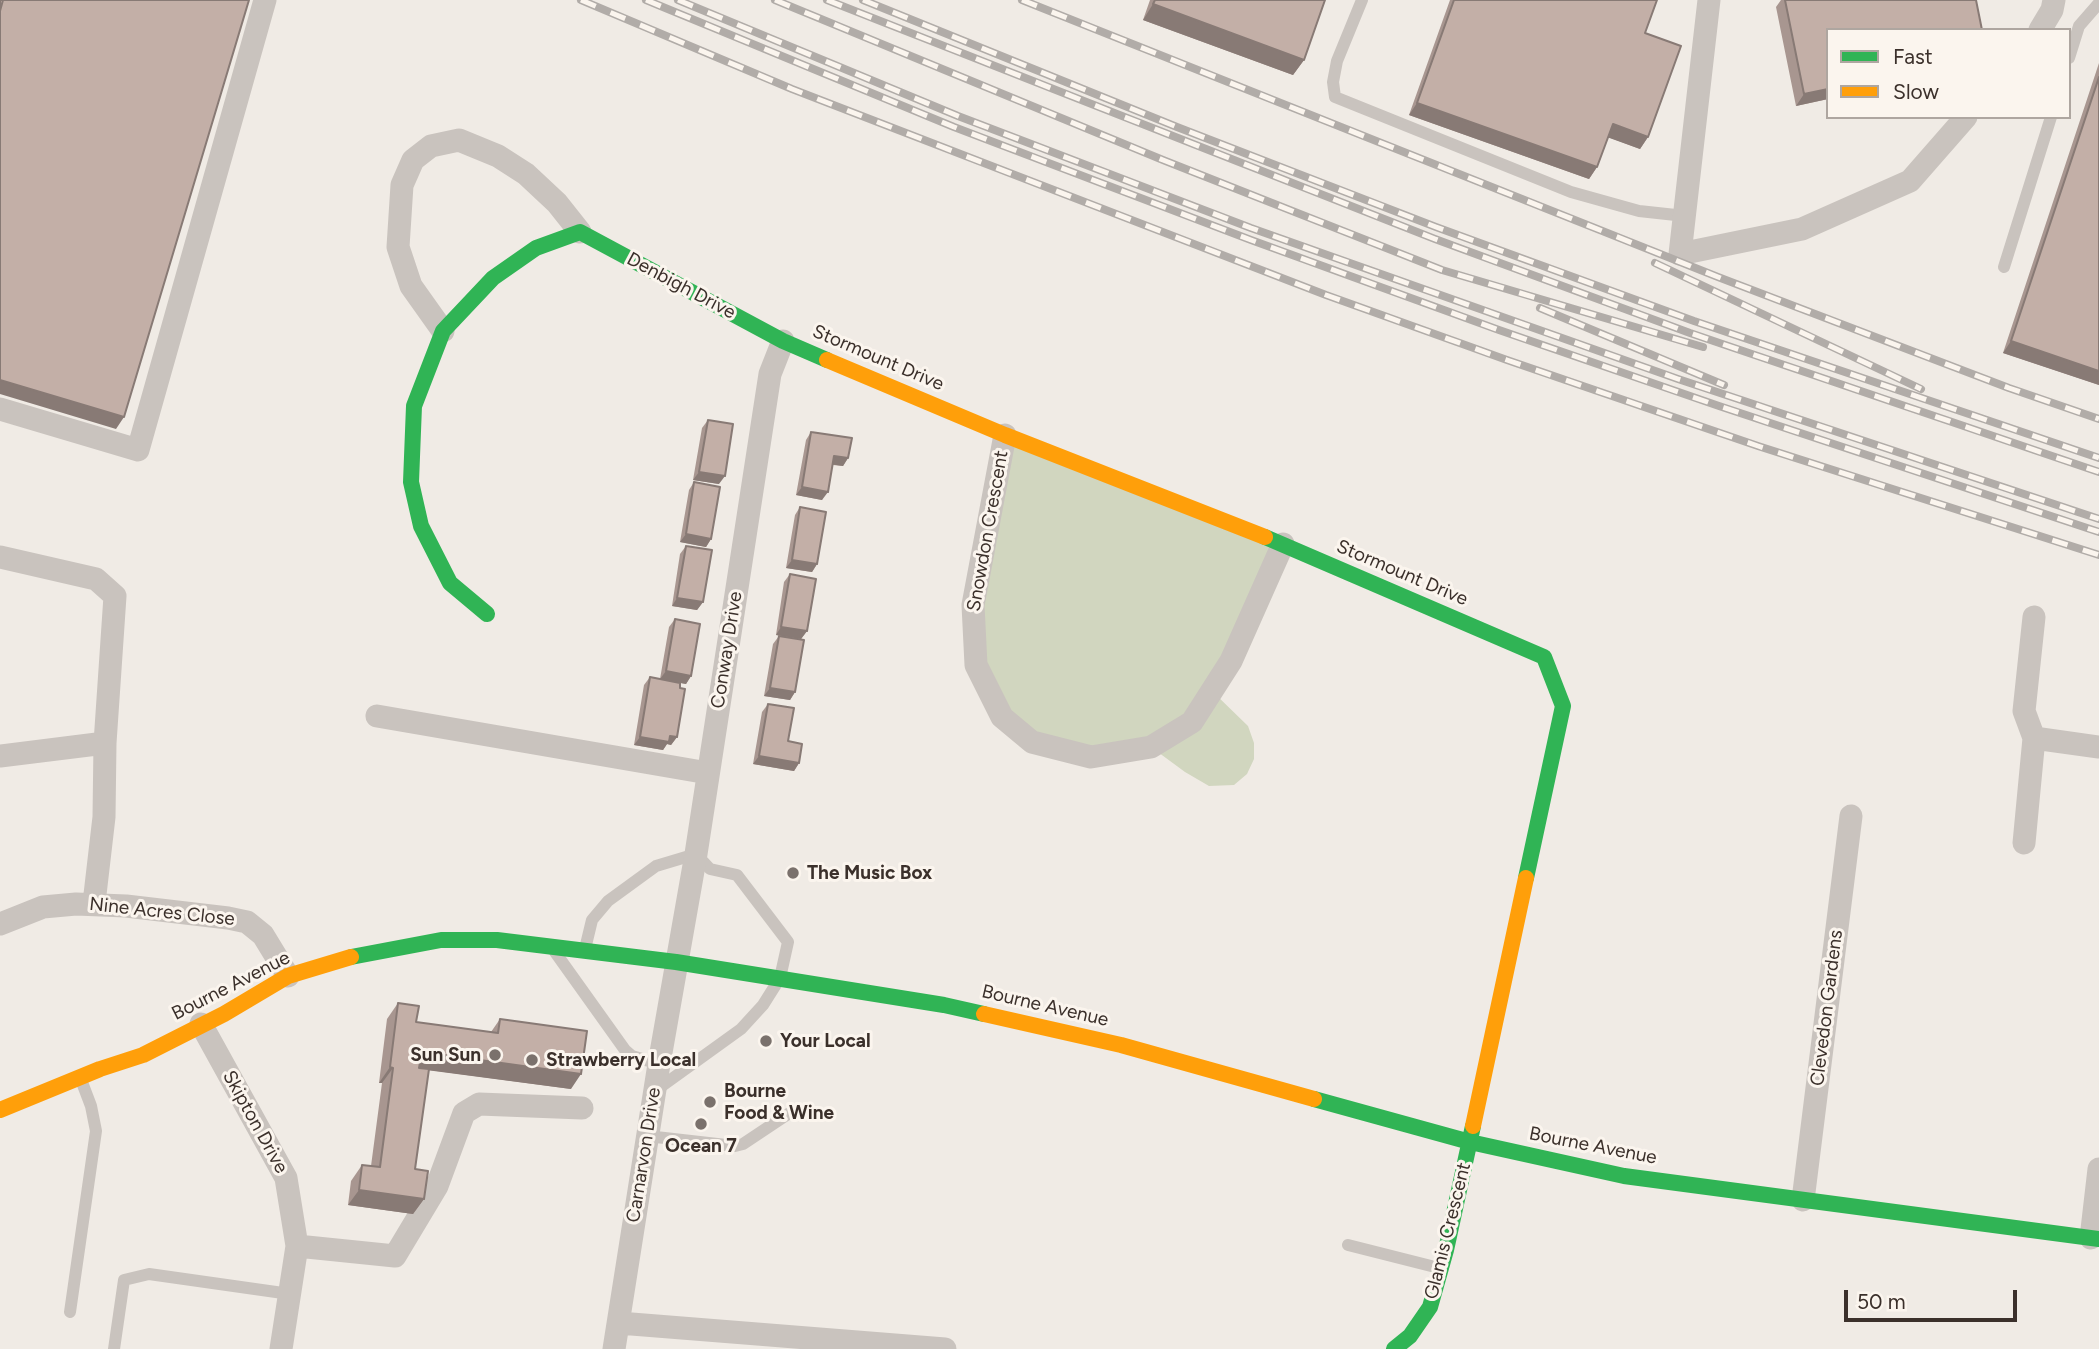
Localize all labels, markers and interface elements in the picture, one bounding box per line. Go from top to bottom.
legend [1826,28,2071,119]
text: Fast [1893,44,1933,69]
text: Slow [1893,79,1939,104]
street label: Denbigh Drive [623,248,739,324]
street label: Stormount Drive [809,320,947,396]
street label: Snowdon Crescent [963,449,1013,613]
street label: Stormount Drive [1333,535,1471,611]
street label: Conway Drive [707,590,747,710]
place label: The Music Box [807,862,932,884]
marker: The Music Box [785,865,801,881]
street label: Nine Acres Close [88,893,236,931]
street label: Clevedon Gardens [1806,929,1848,1087]
street label: Bourne Avenue [168,946,294,1026]
street label: Bourne Avenue [979,980,1111,1032]
place label: Your Local [780,1030,871,1052]
marker: Your Local [758,1033,774,1049]
place label: Sun Sun [410,1044,481,1066]
marker: Sun Sun [487,1047,503,1063]
place label: Strawberry Local [546,1049,696,1071]
marker: Strawberry Local [524,1052,540,1068]
street label: Skipton Drive [217,1067,293,1177]
place label: Bourne Food & Wine [724,1080,834,1124]
street label: Carnarvon Drive [622,1086,666,1224]
marker: Bourne Food & Wine [702,1094,718,1110]
marker: Ocean 7 [693,1116,709,1132]
street label: Bourne Avenue [1527,1122,1659,1170]
place label: Ocean 7 [665,1135,737,1157]
street label: Glamis Crescent [1420,1160,1476,1302]
scale bar [1847,1276,2020,1320]
text: 50 m [1857,1289,1906,1314]

